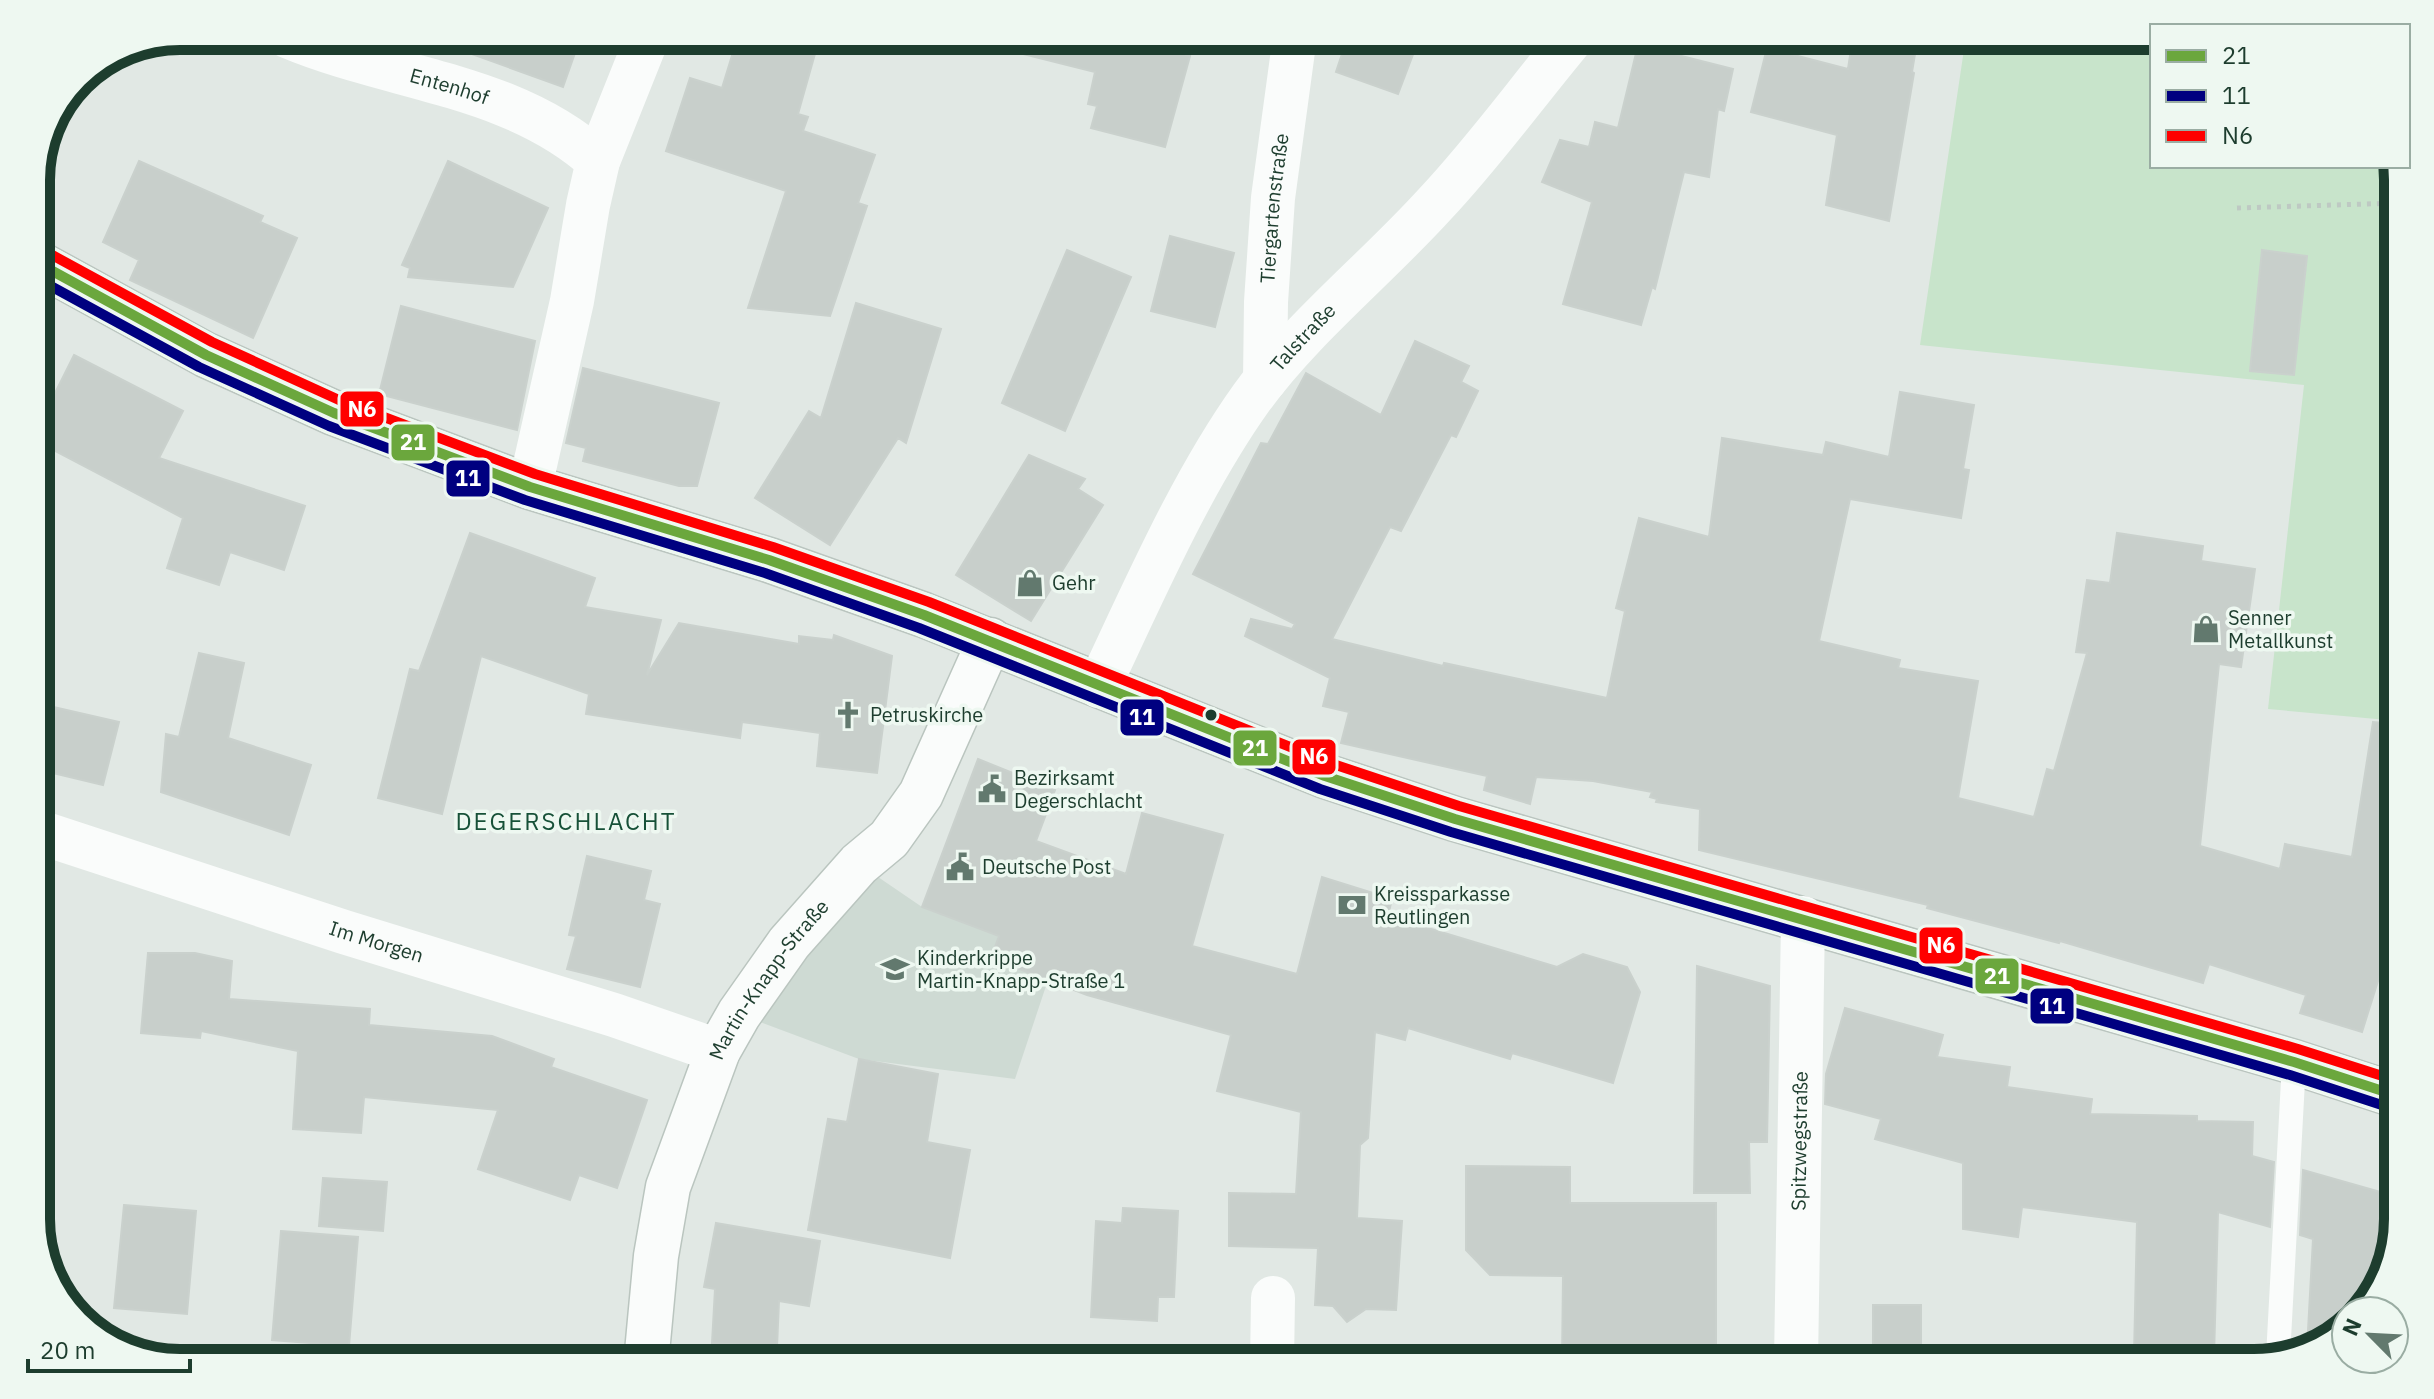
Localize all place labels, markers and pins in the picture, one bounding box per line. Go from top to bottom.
shop icon: Gehr [1015,568,1045,598]
place label: Gehr [1052,569,1096,596]
place label: Senner Metallkunst [2228,604,2333,654]
shop icon: Senner Metallkunst [2191,614,2221,644]
church icon: Petruskirche [833,700,863,730]
place label: Petruskirche [870,701,983,728]
unlabelled marker [1203,707,1219,723]
place label: Bezirksamt Degerschlacht [1014,764,1143,814]
public building icon: Bezirksamt Degerschlacht [977,774,1007,804]
public building icon: Deutsche Post [945,852,975,882]
place label: Deutsche Post [982,853,1111,880]
place label: Kreissparkasse Reutlingen [1374,880,1510,930]
bank icon: Kreissparkasse Reutlingen [1337,890,1367,920]
place label: Kinderkrippe Martin-Knapp-Straße 1 [917,944,1125,994]
school or university icon: Kinderkrippe Martin-Knapp-Straße 1 [880,954,910,984]

